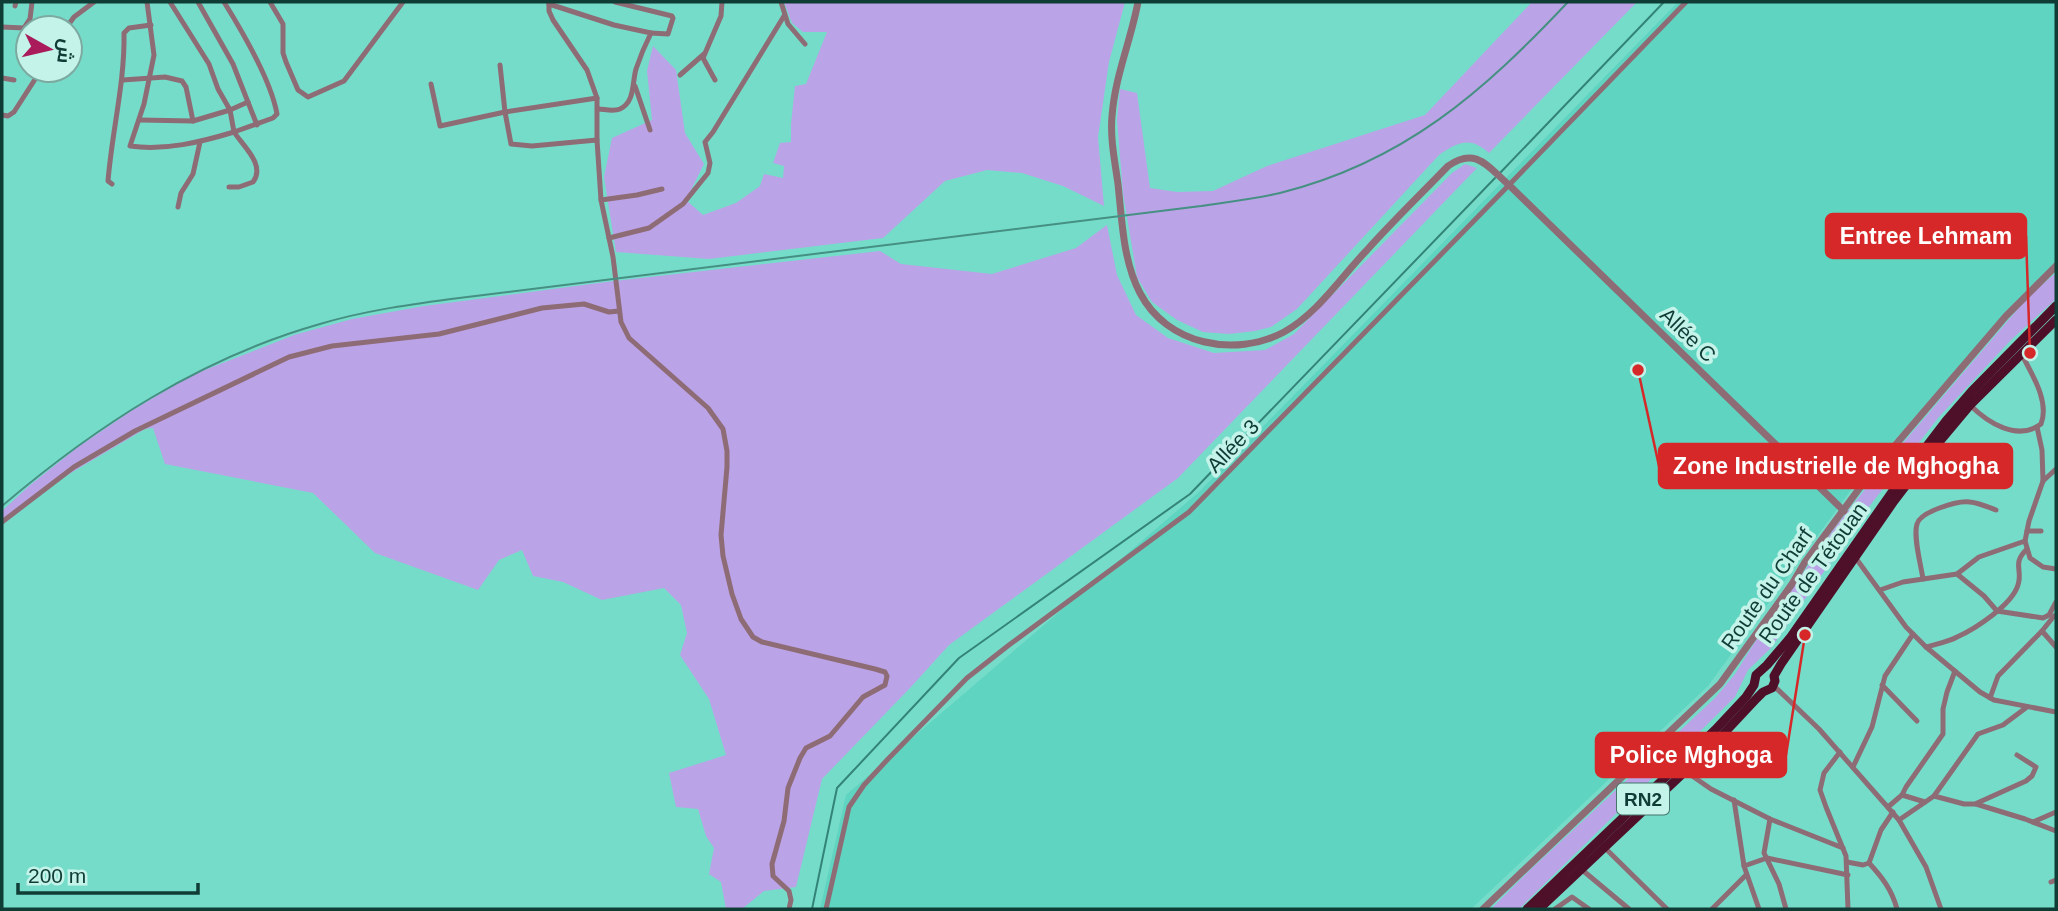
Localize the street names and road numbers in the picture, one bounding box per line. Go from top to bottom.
street label: Allée C [1656,303,1721,366]
street label: Allée 3 [1202,415,1263,477]
street label: Route de Tétouan [1754,498,1871,647]
street label: Route du Charf [1716,524,1817,654]
road number: RN2 [1617,784,1669,814]

